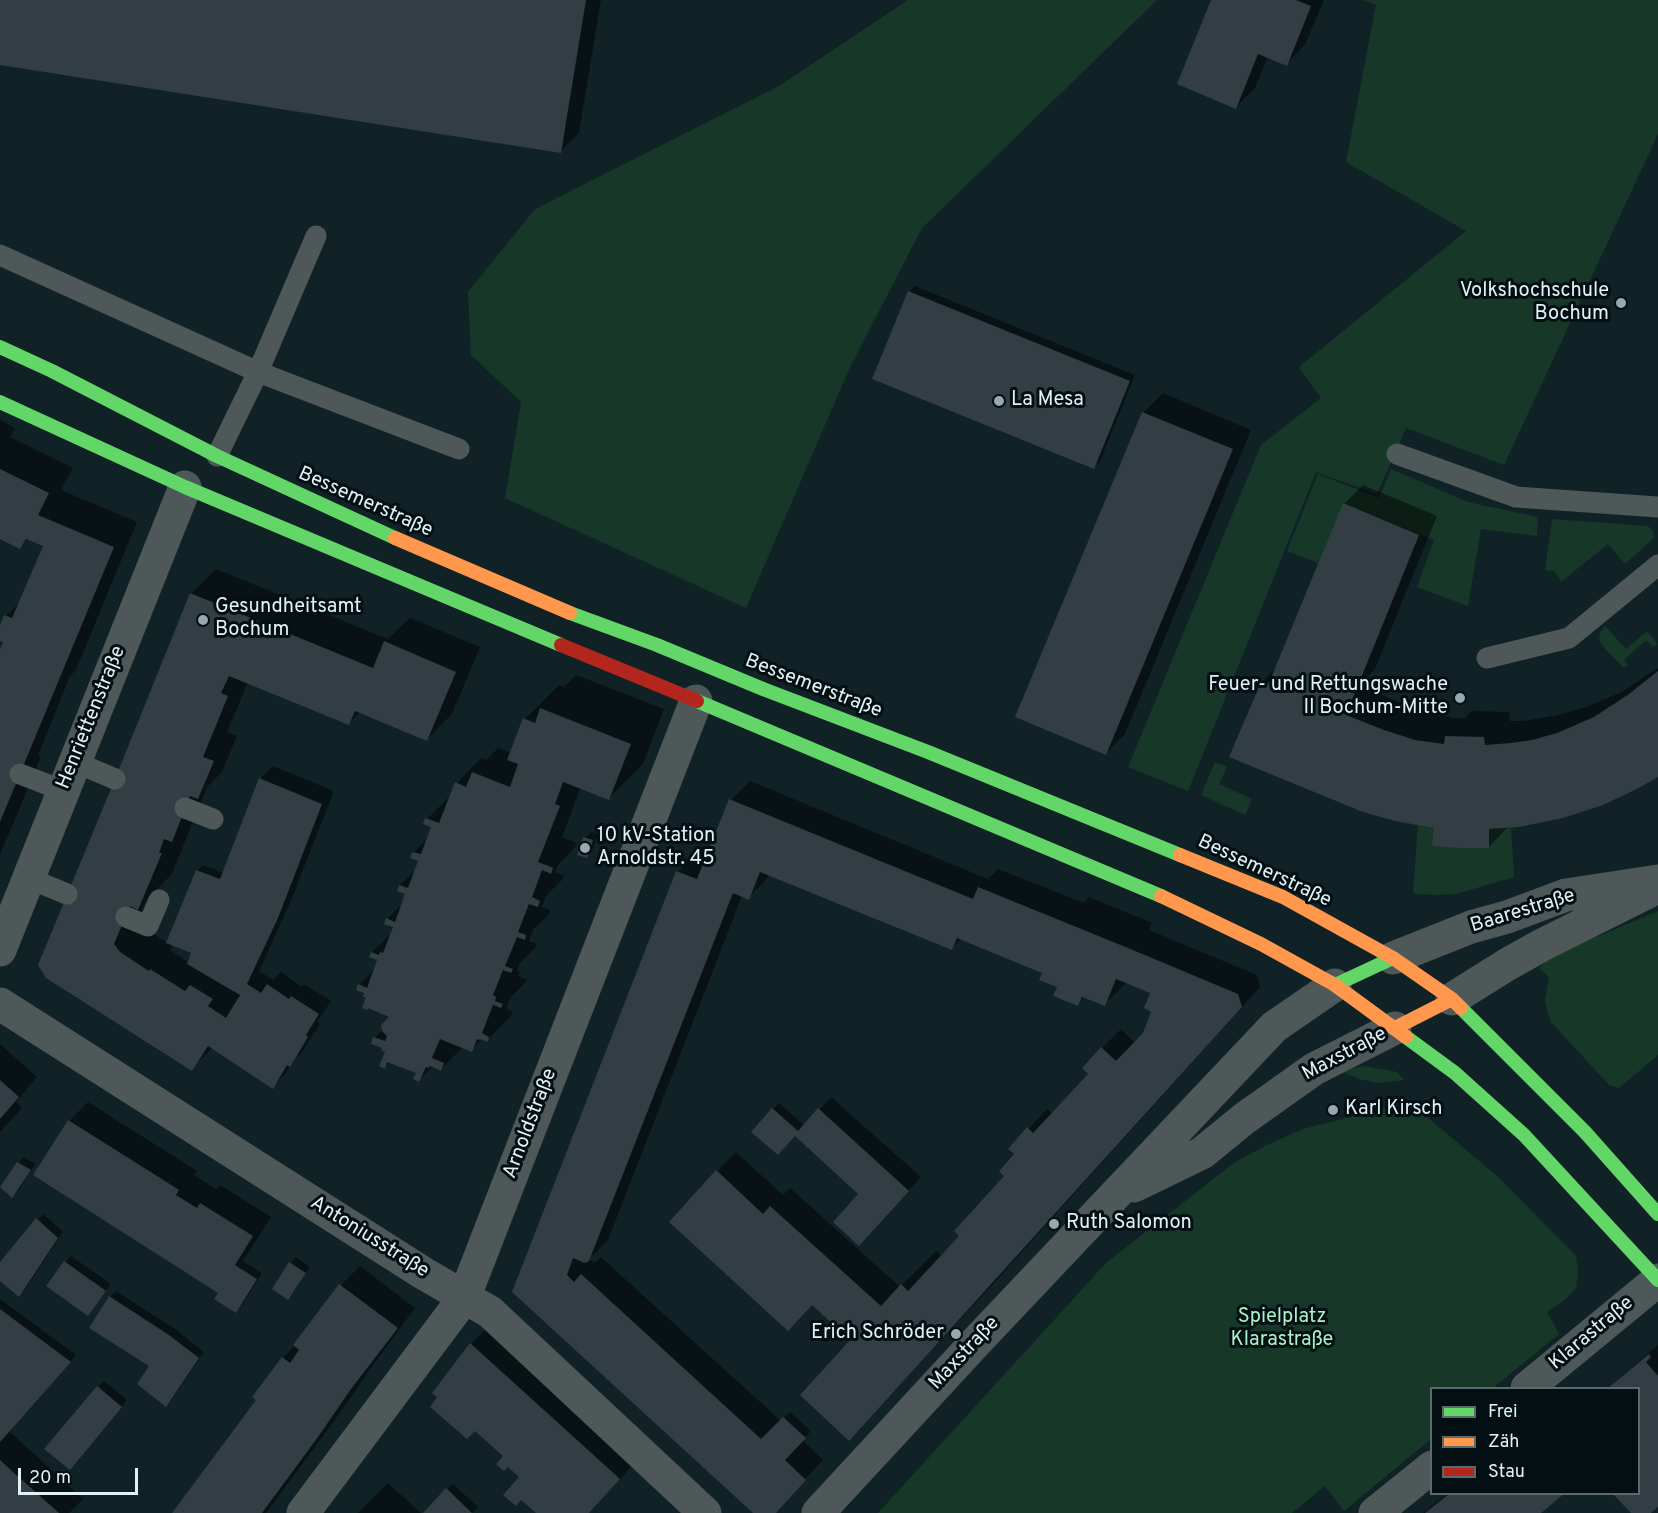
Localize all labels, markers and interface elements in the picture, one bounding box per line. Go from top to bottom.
place label: Volkshochschule Bochum [1460,280,1609,327]
marker: Volkshochschule Bochum [1614,296,1628,310]
place label: La Mesa [1011,389,1084,413]
marker: La Mesa [992,394,1006,408]
street label: Bessemerstraße [294,463,436,543]
place label: Gesundheitsamt Bochum [215,596,362,643]
marker: Gesundheitsamt Bochum [196,613,210,627]
street label: Henriettenstraße [52,643,132,793]
street label: Bessemerstraße [741,650,885,724]
place label: Feuer- und Rettungswache II Bochum-Mitte [1208,674,1448,721]
marker: Feuer- und Rettungswache II Bochum-Mitte [1453,691,1467,705]
place label: 10 kV-Station Arnoldstr. 45 [597,825,715,872]
street label: Bessemerstraße [1193,831,1335,913]
marker: 10 kV-Station Arnoldstr. 45 [578,841,592,855]
street label: Baarestraße [1468,885,1578,939]
street label: Maxstraße [1299,1023,1391,1087]
street label: Arnoldstraße [499,1066,563,1182]
place label: Karl Kirsch [1345,1098,1443,1122]
marker: Karl Kirsch [1326,1103,1340,1117]
street label: Antoniusstraße [305,1192,433,1284]
place label: Ruth Salomon [1066,1212,1192,1236]
marker: Ruth Salomon [1047,1217,1061,1231]
street label: Klarastraße [1545,1292,1639,1376]
park label: Spielplatz Klarastraße [1231,1306,1333,1353]
street label: Maxstraße [925,1312,1005,1396]
place label: Erich Schröder [811,1322,944,1346]
marker: Erich Schröder [949,1327,963,1341]
legend [1430,1387,1640,1495]
text: Frei [1488,1401,1518,1424]
text: Zäh [1488,1431,1519,1454]
scale bar [21,1456,141,1494]
text: Stau [1488,1461,1525,1484]
text: 20 m [29,1467,71,1490]

